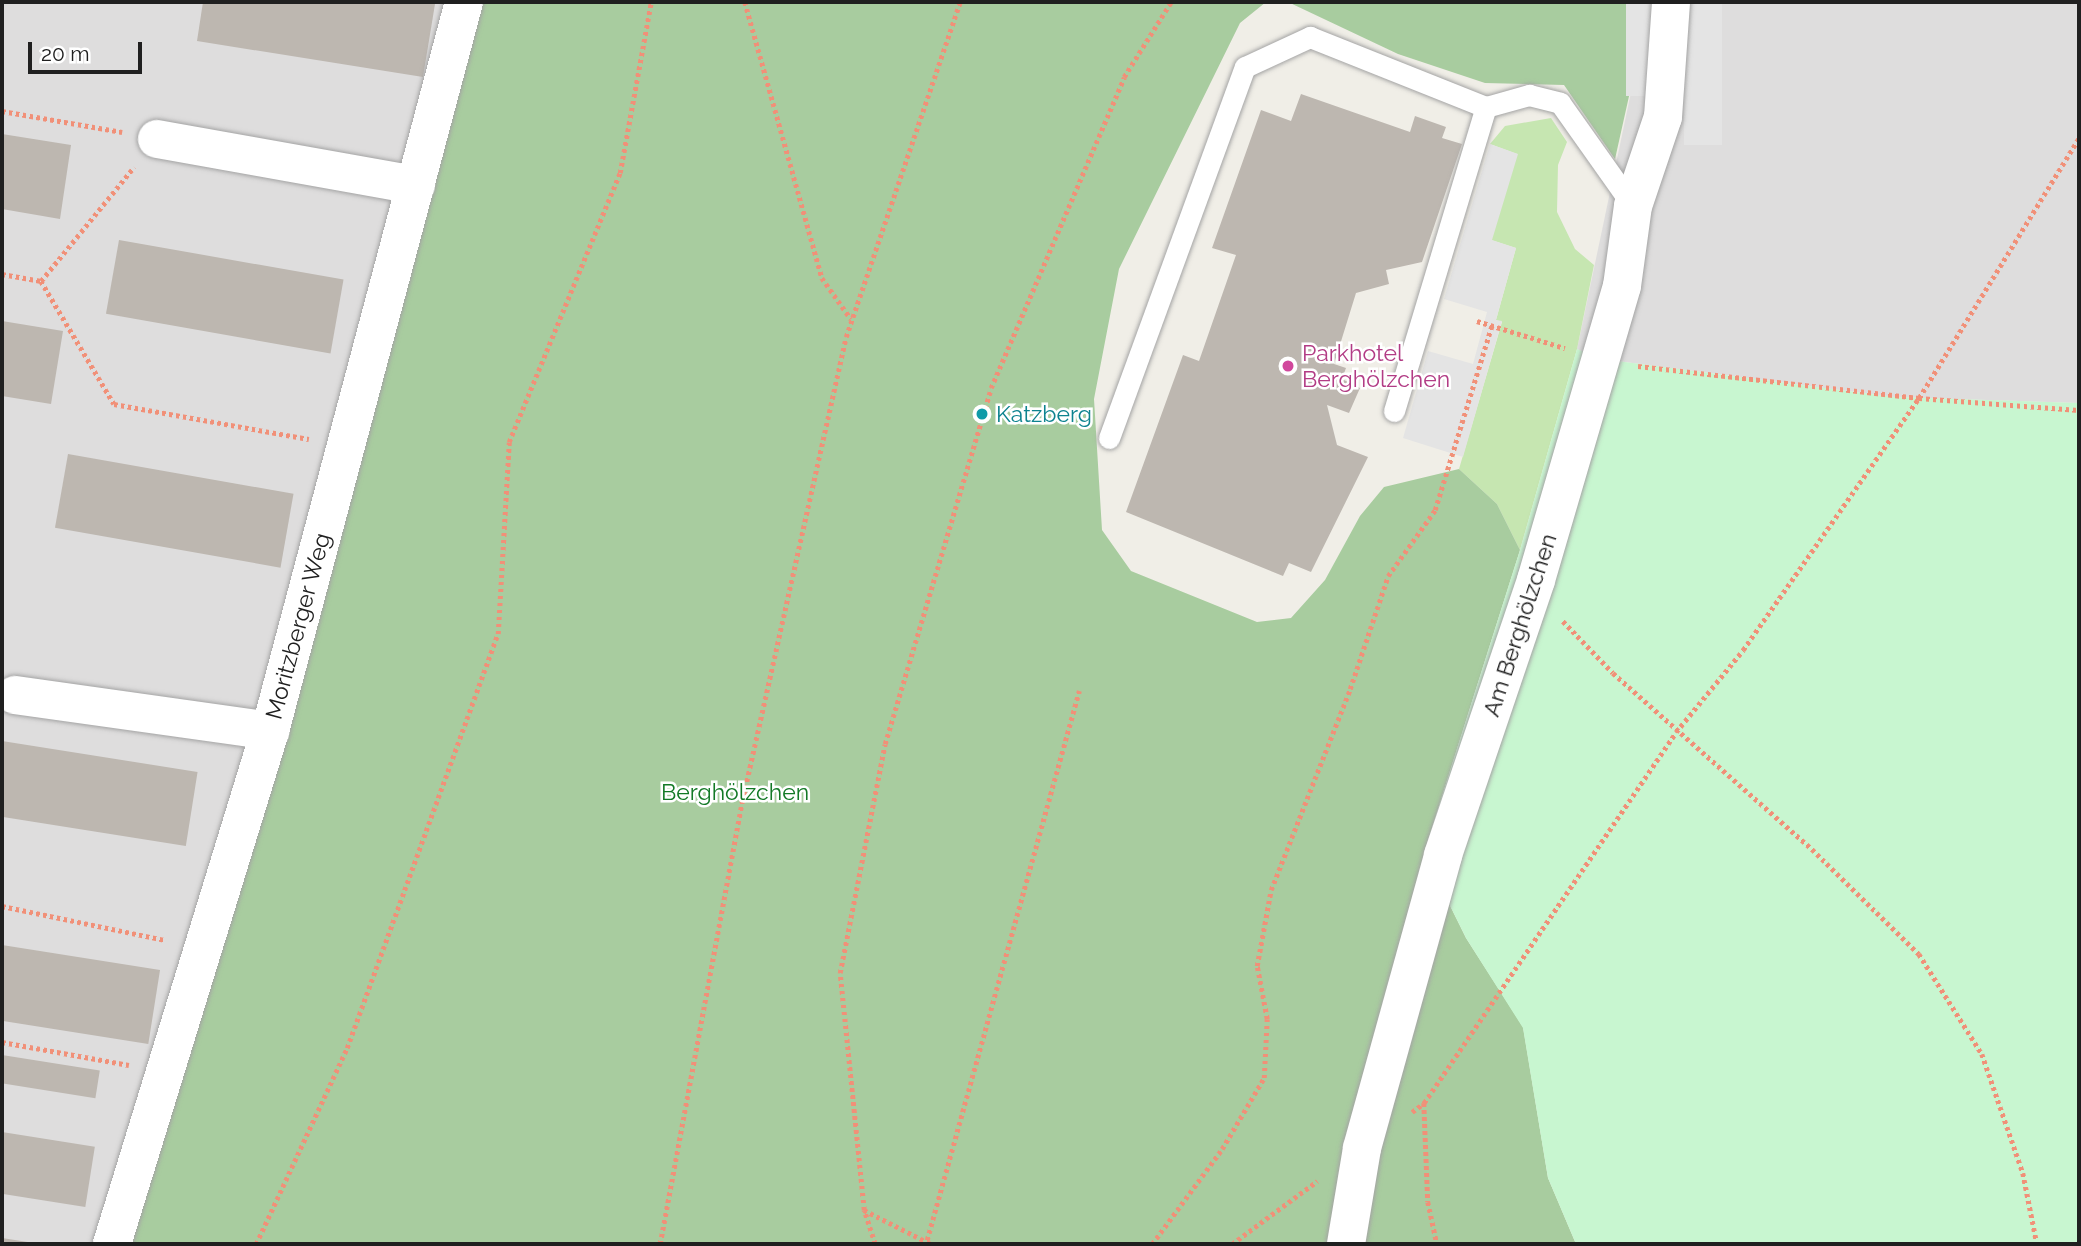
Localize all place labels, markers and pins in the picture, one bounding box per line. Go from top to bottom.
place label: Parkhotel Berghölzchen [1302,339,1450,393]
marker: Parkhotel Berghölzchen [1280,358,1296,374]
place label: Katzberg [996,400,1092,428]
marker: Katzberg [974,406,990,422]

